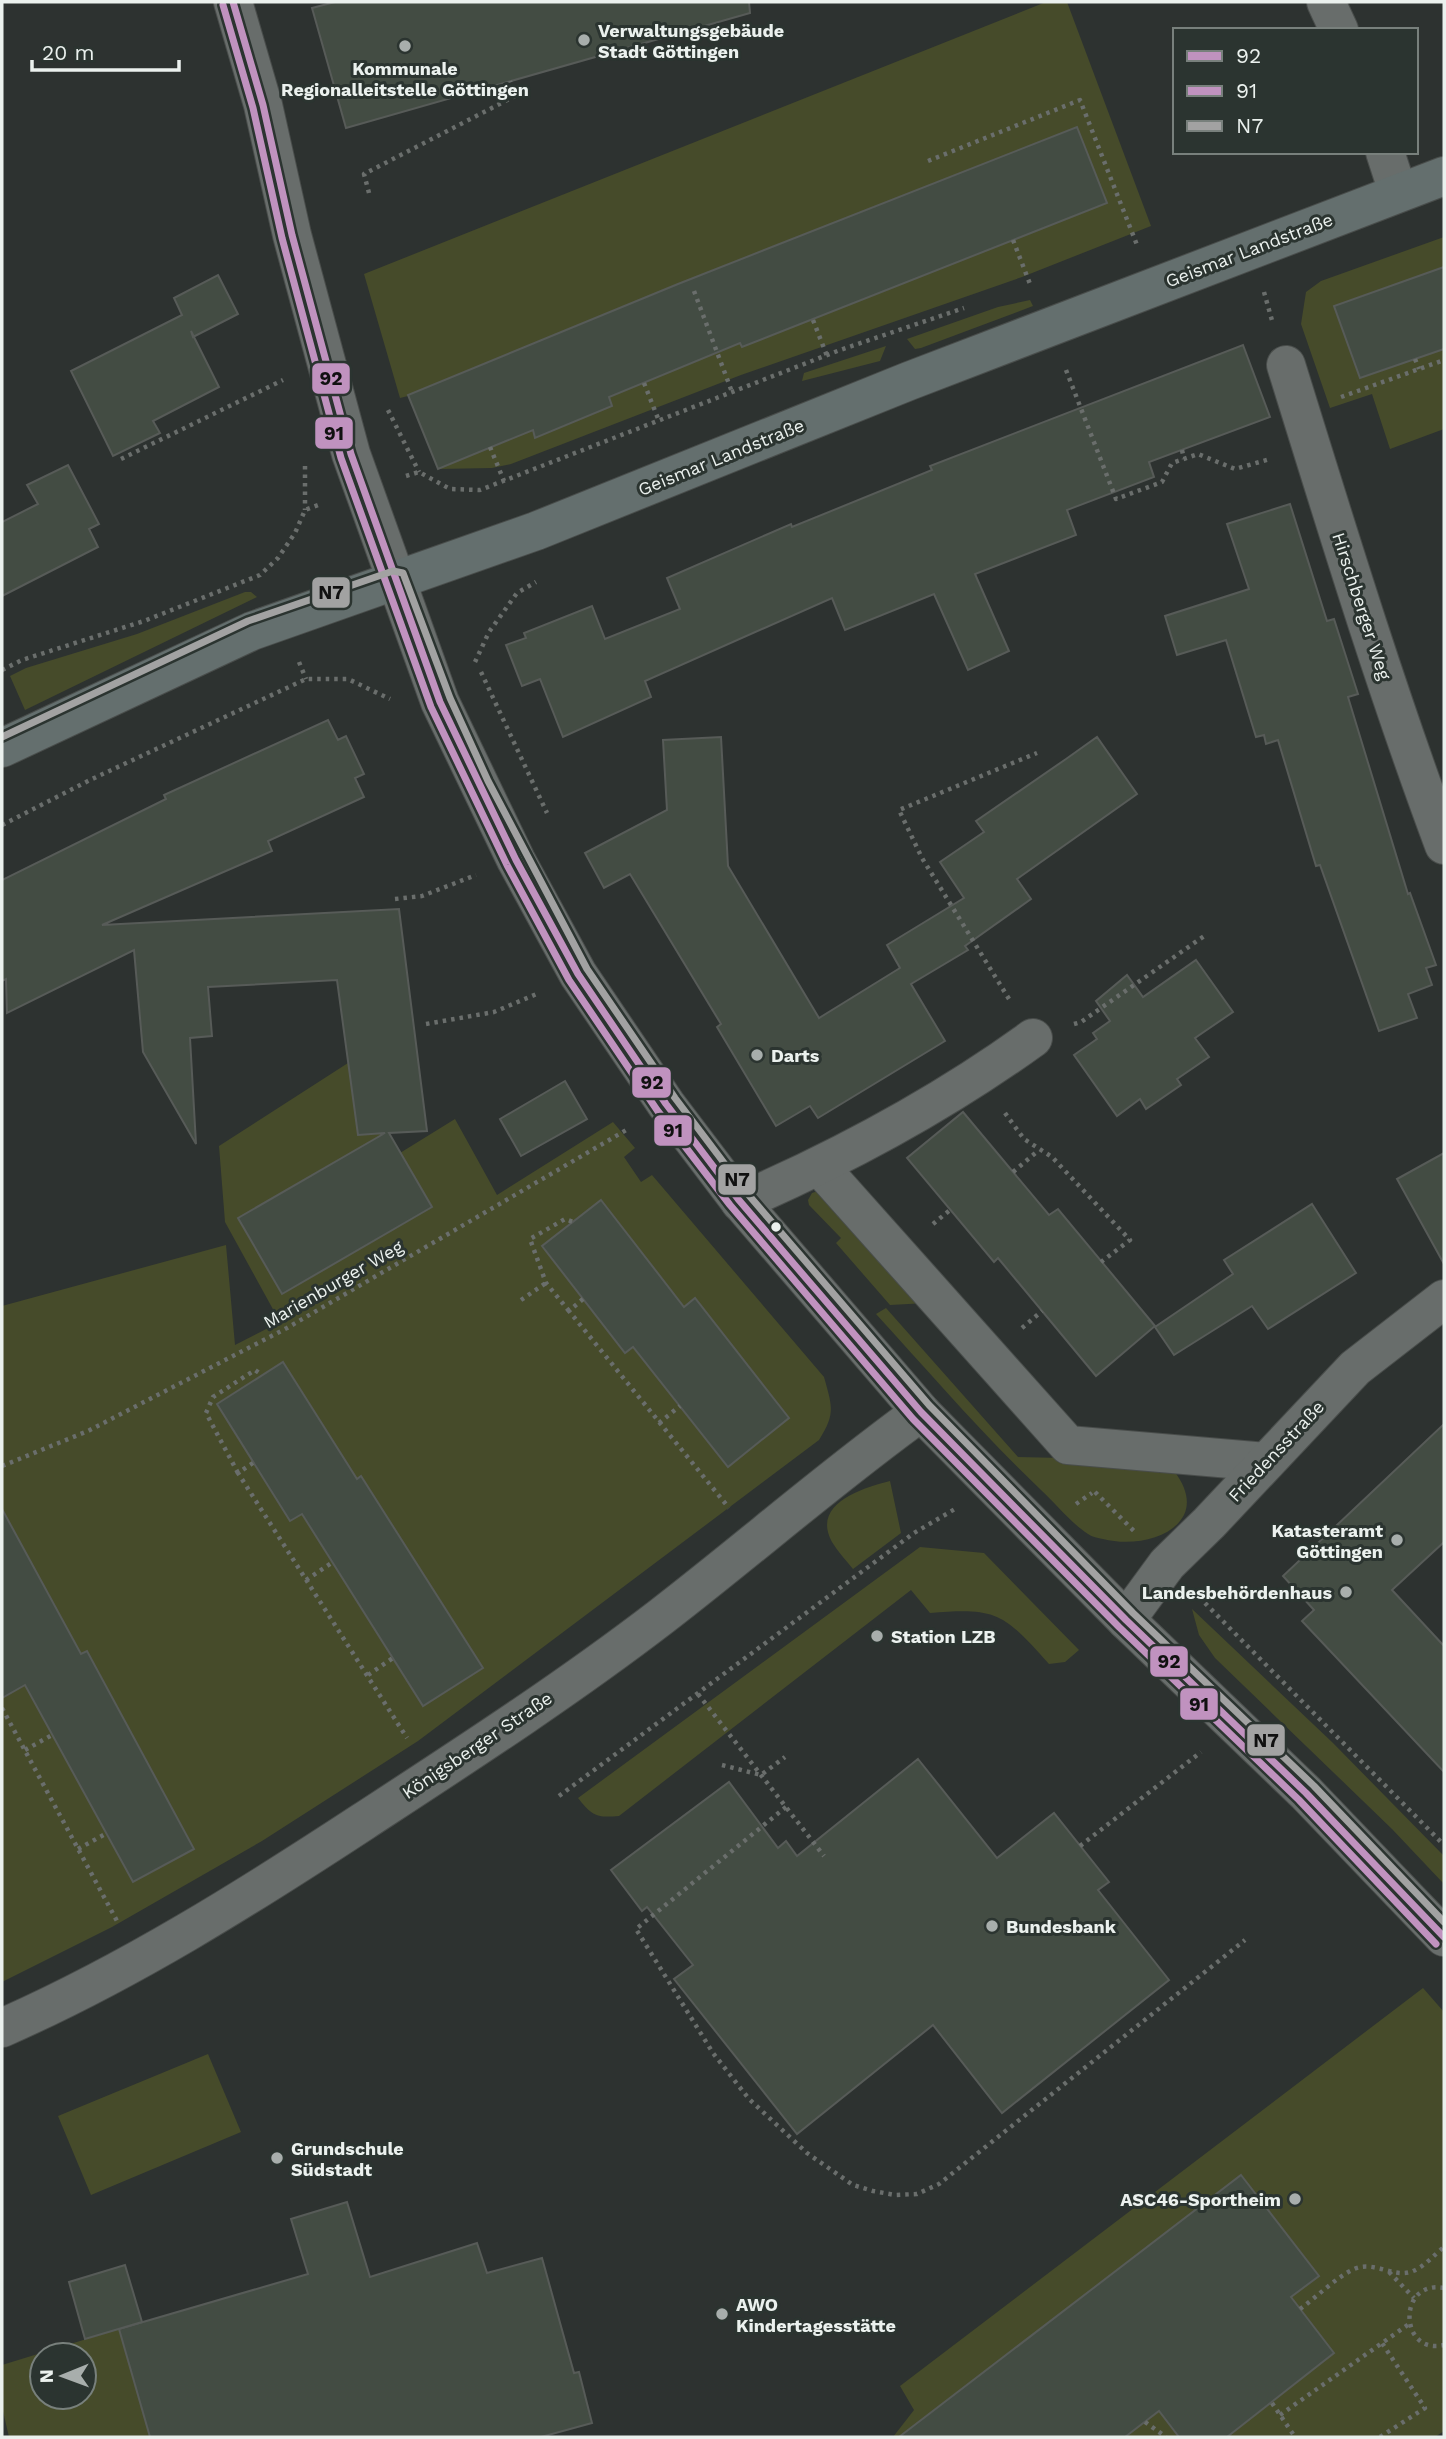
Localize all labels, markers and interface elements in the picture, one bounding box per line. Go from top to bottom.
place label: Verwaltungsgebäude Stadt Göttingen [598,20,784,62]
scale bar [32,28,178,72]
legend [1173,28,1418,154]
marker: Verwaltungsgebäude Stadt Göttingen [576,32,592,48]
marker: Kommunale Regionalleitstelle Göttingen [397,38,413,54]
text: 20 m [42,40,94,65]
text: 92 [1236,43,1261,68]
place label: Kommunale Regionalleitstelle Göttingen [281,58,529,100]
text: 91 [1236,78,1257,103]
text: N7 [1236,113,1263,138]
street label: Geismar Landstraße [1162,208,1336,292]
line badge: 92 [311,362,351,395]
text: 92 [319,367,343,390]
street label: Geismar Landstraße [635,414,807,500]
line badge: 91 [314,416,354,450]
text: 91 [324,422,344,445]
street label: Hirschberger Weg [1328,530,1396,683]
line badge: N7 [311,576,351,609]
text: N7 [318,581,344,604]
place label: Darts [771,1045,820,1066]
marker: Darts [749,1047,765,1063]
line badge: 92 [631,1066,672,1099]
text: 92 [640,1071,664,1094]
line badge: 91 [653,1114,693,1147]
text: 91 [663,1119,683,1142]
line badge: N7 [717,1163,757,1196]
text: N7 [724,1168,750,1191]
unlabelled marker [769,1220,783,1234]
street label: Marienburger Weg [259,1235,407,1333]
street label: Friedensstraße [1224,1396,1328,1506]
place label: Katasteramt Göttingen [1271,1520,1383,1562]
marker: Katasteramt Göttingen [1389,1532,1405,1548]
place label: Landesbehördenhaus [1142,1582,1332,1603]
marker: Landesbehördenhaus [1338,1584,1354,1600]
place label: Station LZB [891,1626,995,1647]
marker: Station LZB [869,1628,885,1644]
line badge: 92 [1149,1645,1189,1678]
text: 92 [1157,1650,1181,1673]
street label: Königsberger Straße [398,1687,556,1803]
line badge: 91 [1179,1687,1219,1721]
text: 91 [1189,1693,1209,1716]
line badge: N7 [1246,1723,1286,1757]
text: N7 [1253,1729,1279,1752]
place label: Bundesbank [1006,1916,1117,1937]
marker: Bundesbank [984,1918,1000,1934]
place label: Grundschule Südstadt [291,2138,404,2180]
marker: Grundschule Südstadt [269,2150,285,2166]
place label: ASC46-Sportheim [1120,2189,1281,2210]
marker: ASC46-Sportheim [1287,2191,1303,2207]
place label: AWO Kindertagesstätte [736,2294,896,2336]
marker: AWO Kindertagesstätte [714,2306,730,2322]
north arrow [28,2341,98,2411]
text: N [35,2369,58,2384]

